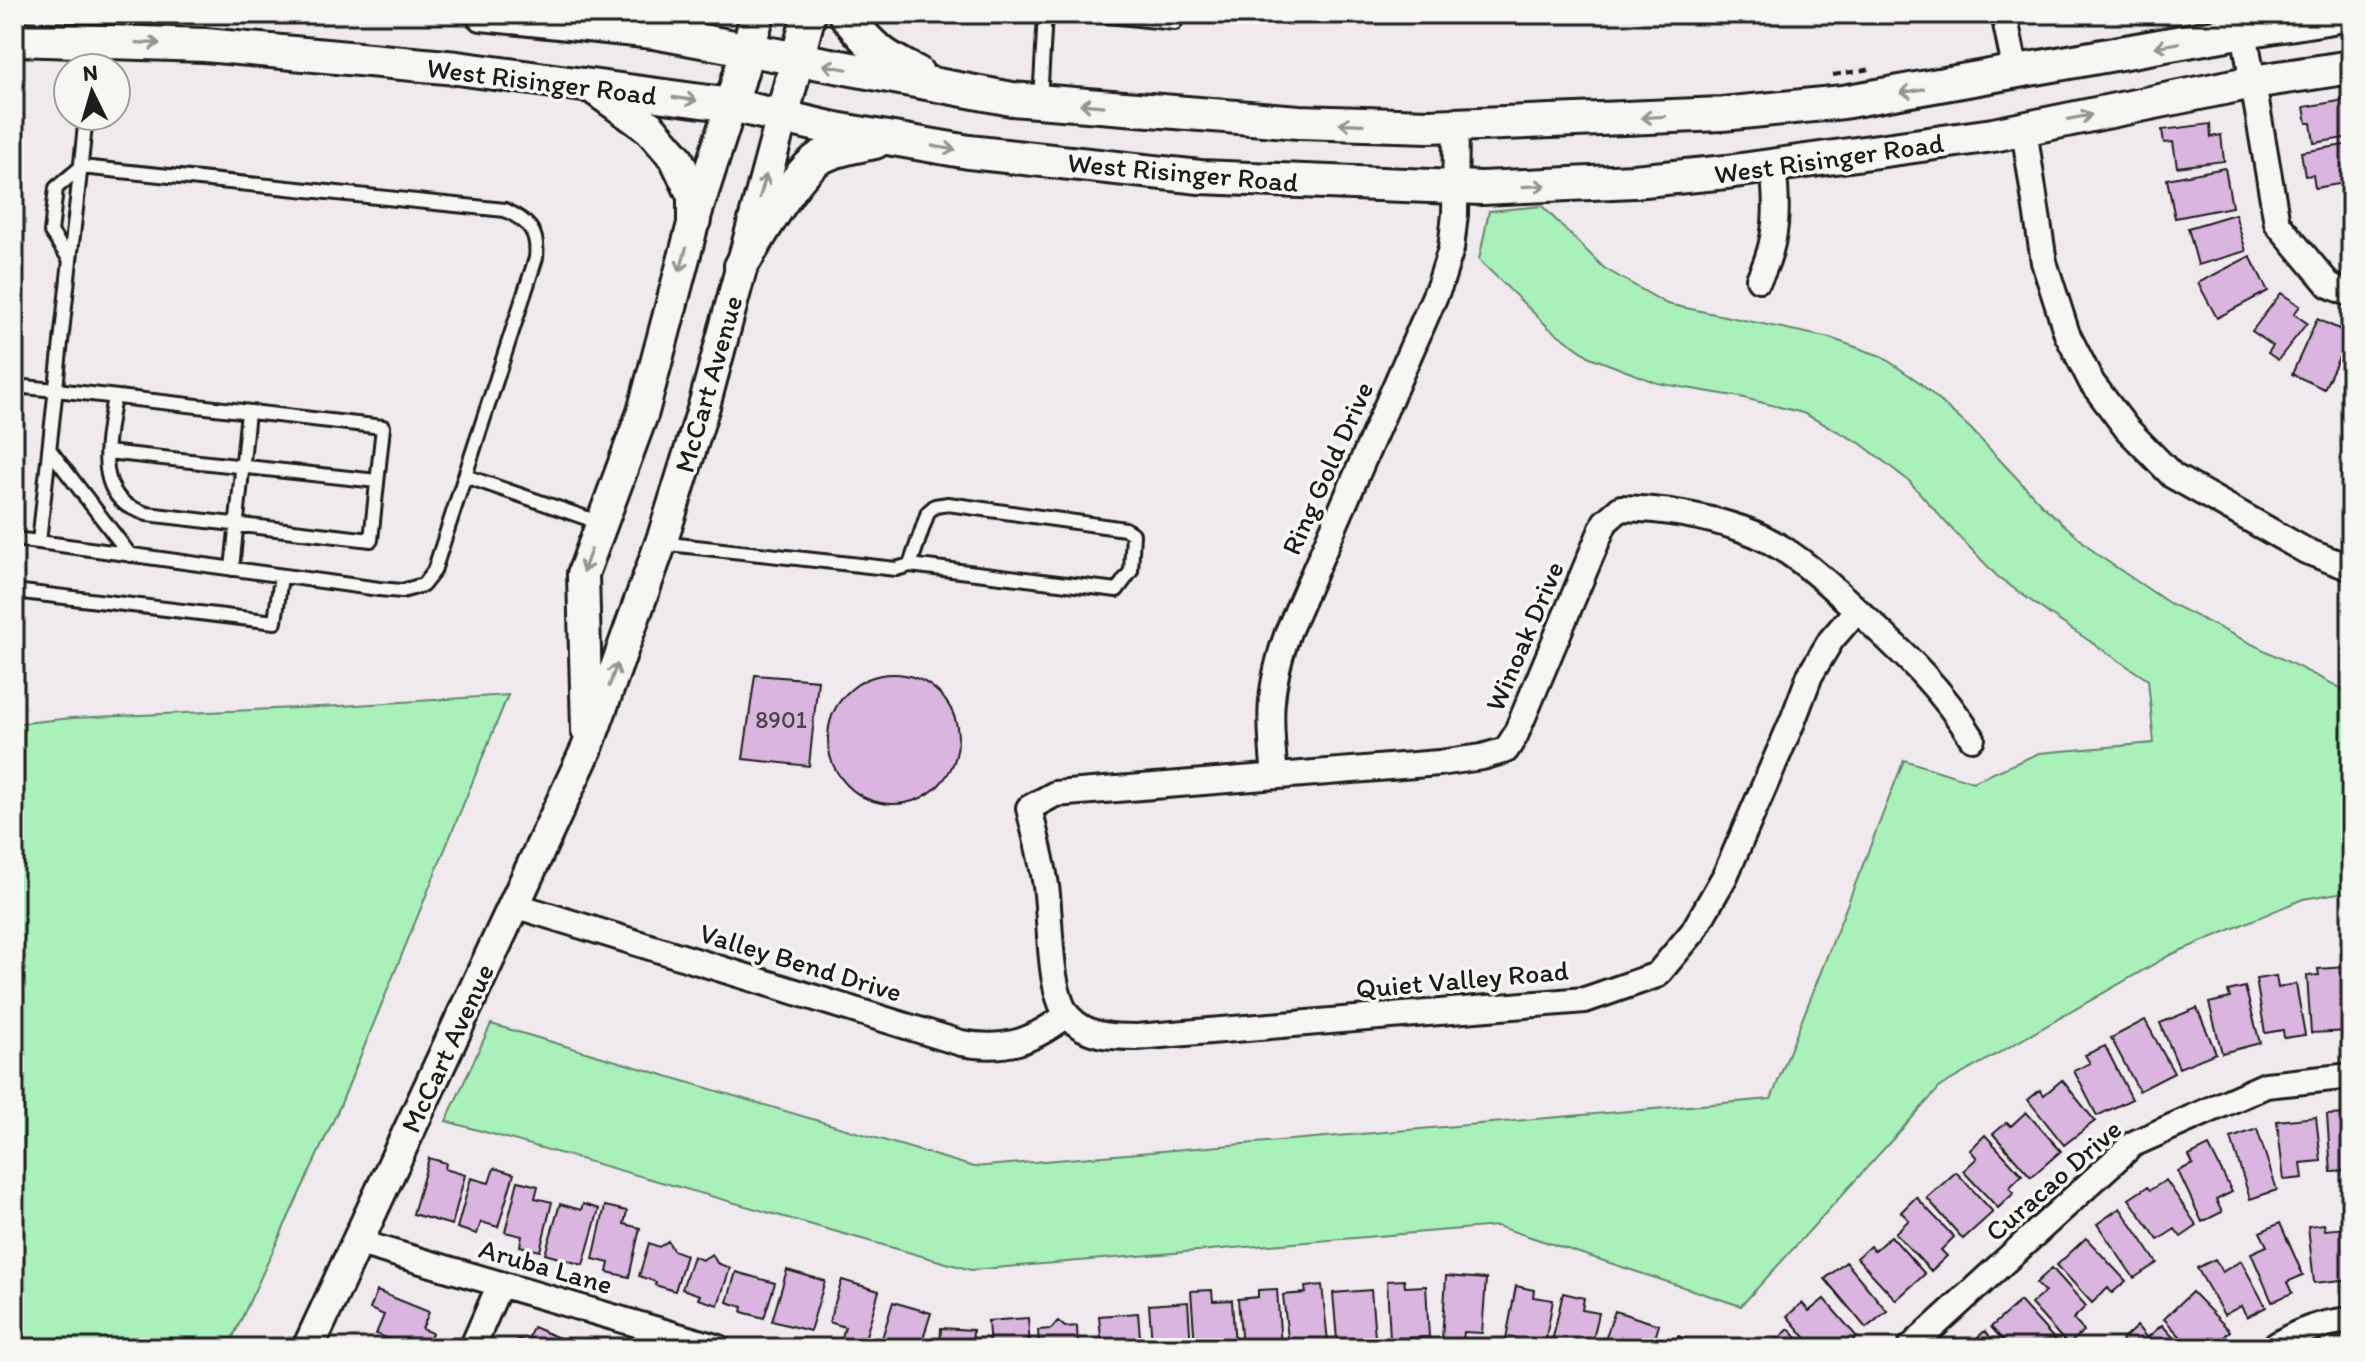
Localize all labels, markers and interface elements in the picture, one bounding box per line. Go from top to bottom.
one-way arrow [134,36,161,51]
one-way arrow [2155,38,2181,53]
street label: West Risinger Road [425,50,660,112]
north arrow [52,52,132,132]
text: N [82,58,99,87]
one-way arrow [823,58,849,73]
one-way arrow [1899,84,1925,99]
one-way arrow [671,92,698,107]
one-way arrow [1079,97,1106,112]
one-way arrow [2067,109,2093,124]
one-way arrow [1640,110,1667,125]
one-way arrow [1338,116,1365,131]
street label: West Risinger Road [1712,125,1947,191]
one-way arrow [931,141,957,156]
street label: West Risinger Road [1066,145,1300,199]
one-way arrow [756,173,771,199]
one-way arrow [1520,178,1547,193]
one-way arrow [675,247,690,273]
street label: McCart Avenue [666,291,750,477]
street label: Ring Gold Drive [1274,376,1380,560]
one-way arrow [579,548,594,573]
street label: Winoak Drive [1477,556,1571,716]
one-way arrow [607,663,621,688]
house number: 8901 [755,705,807,734]
street label: Valley Bend Drive [696,915,906,1009]
street label: Quiet Valley Road [1354,953,1570,1005]
street label: McCart Avenue [393,958,501,1138]
street label: Curacao Drive [1978,1112,2128,1248]
street label: Aruba Lane [475,1231,617,1301]

